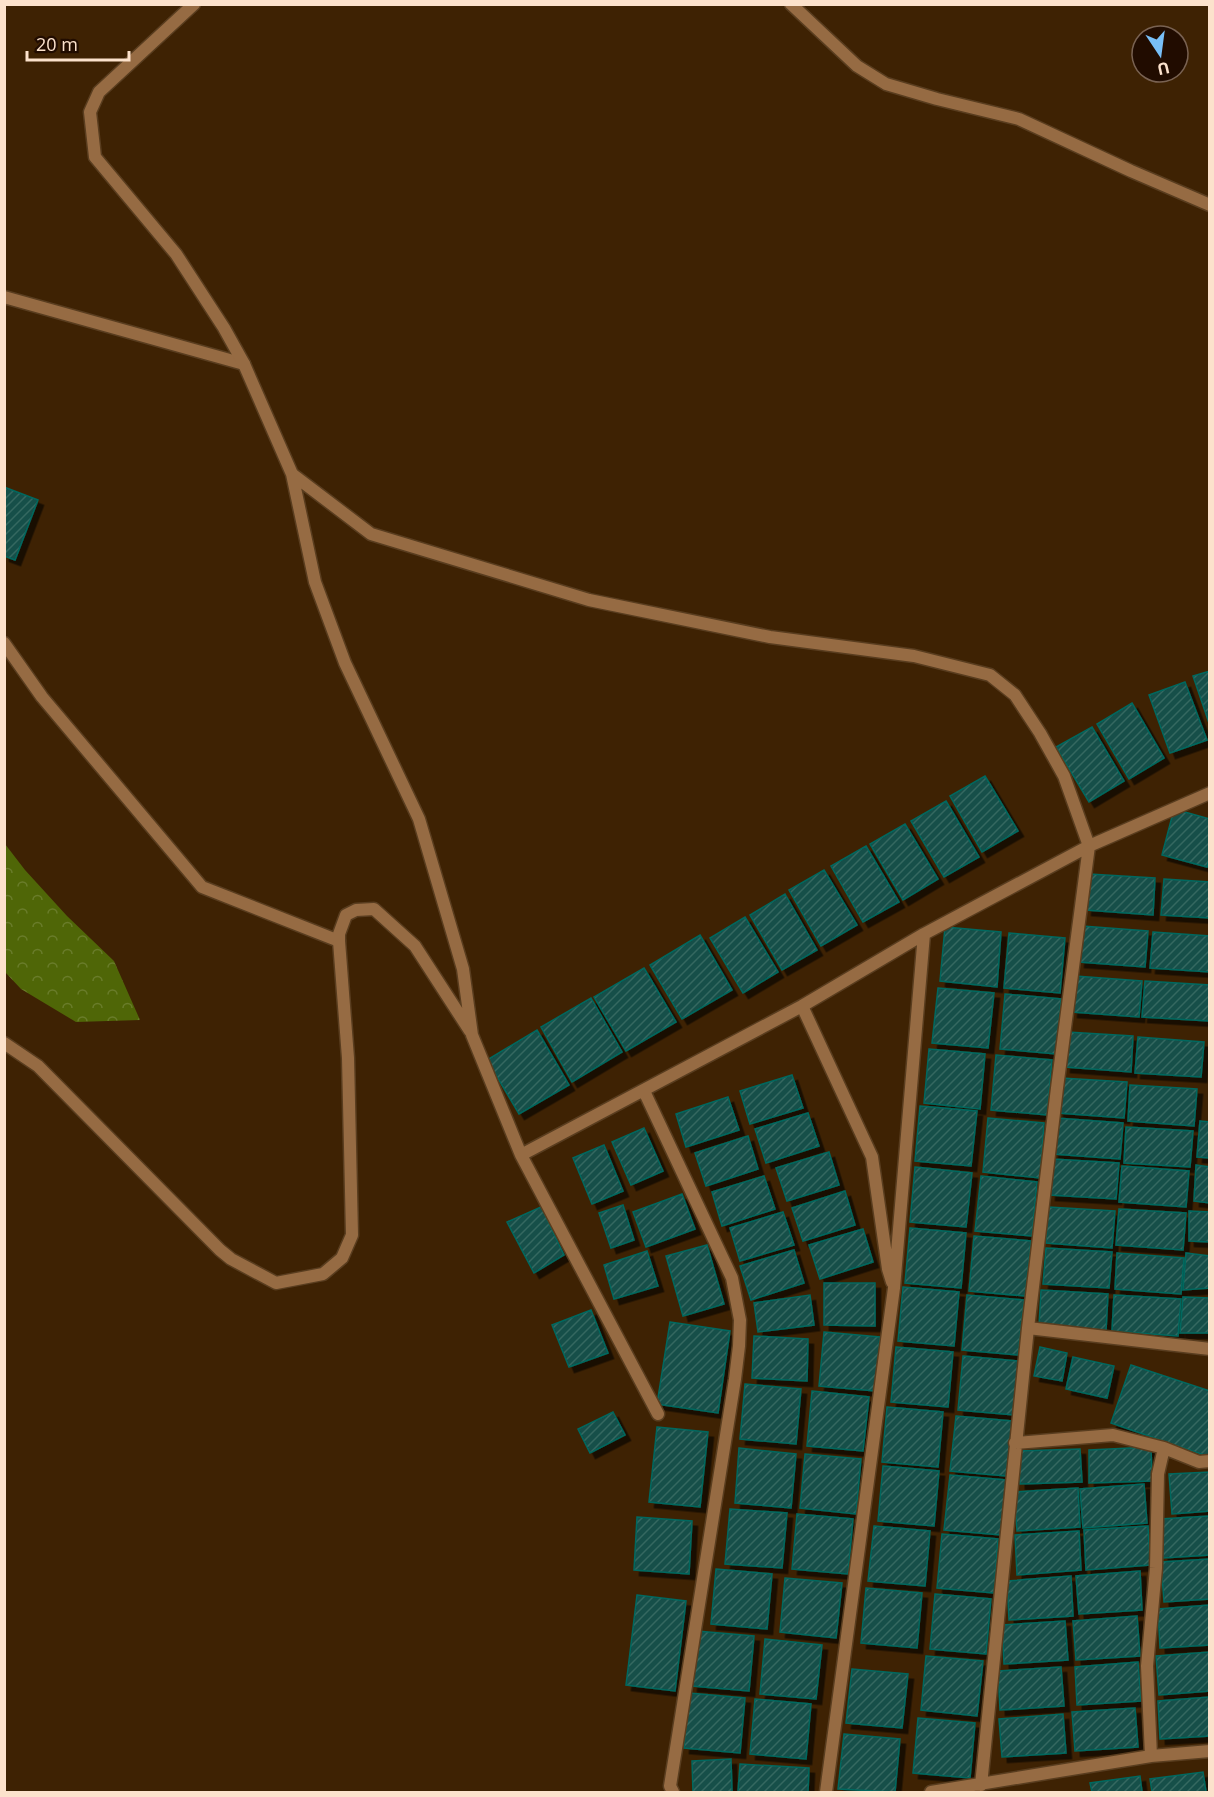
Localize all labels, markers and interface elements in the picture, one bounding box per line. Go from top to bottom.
scale bar [27,24,129,62]
north arrow [1130,24,1190,84]
text: 20 m [36,32,78,56]
text: U [1155,57,1172,81]

